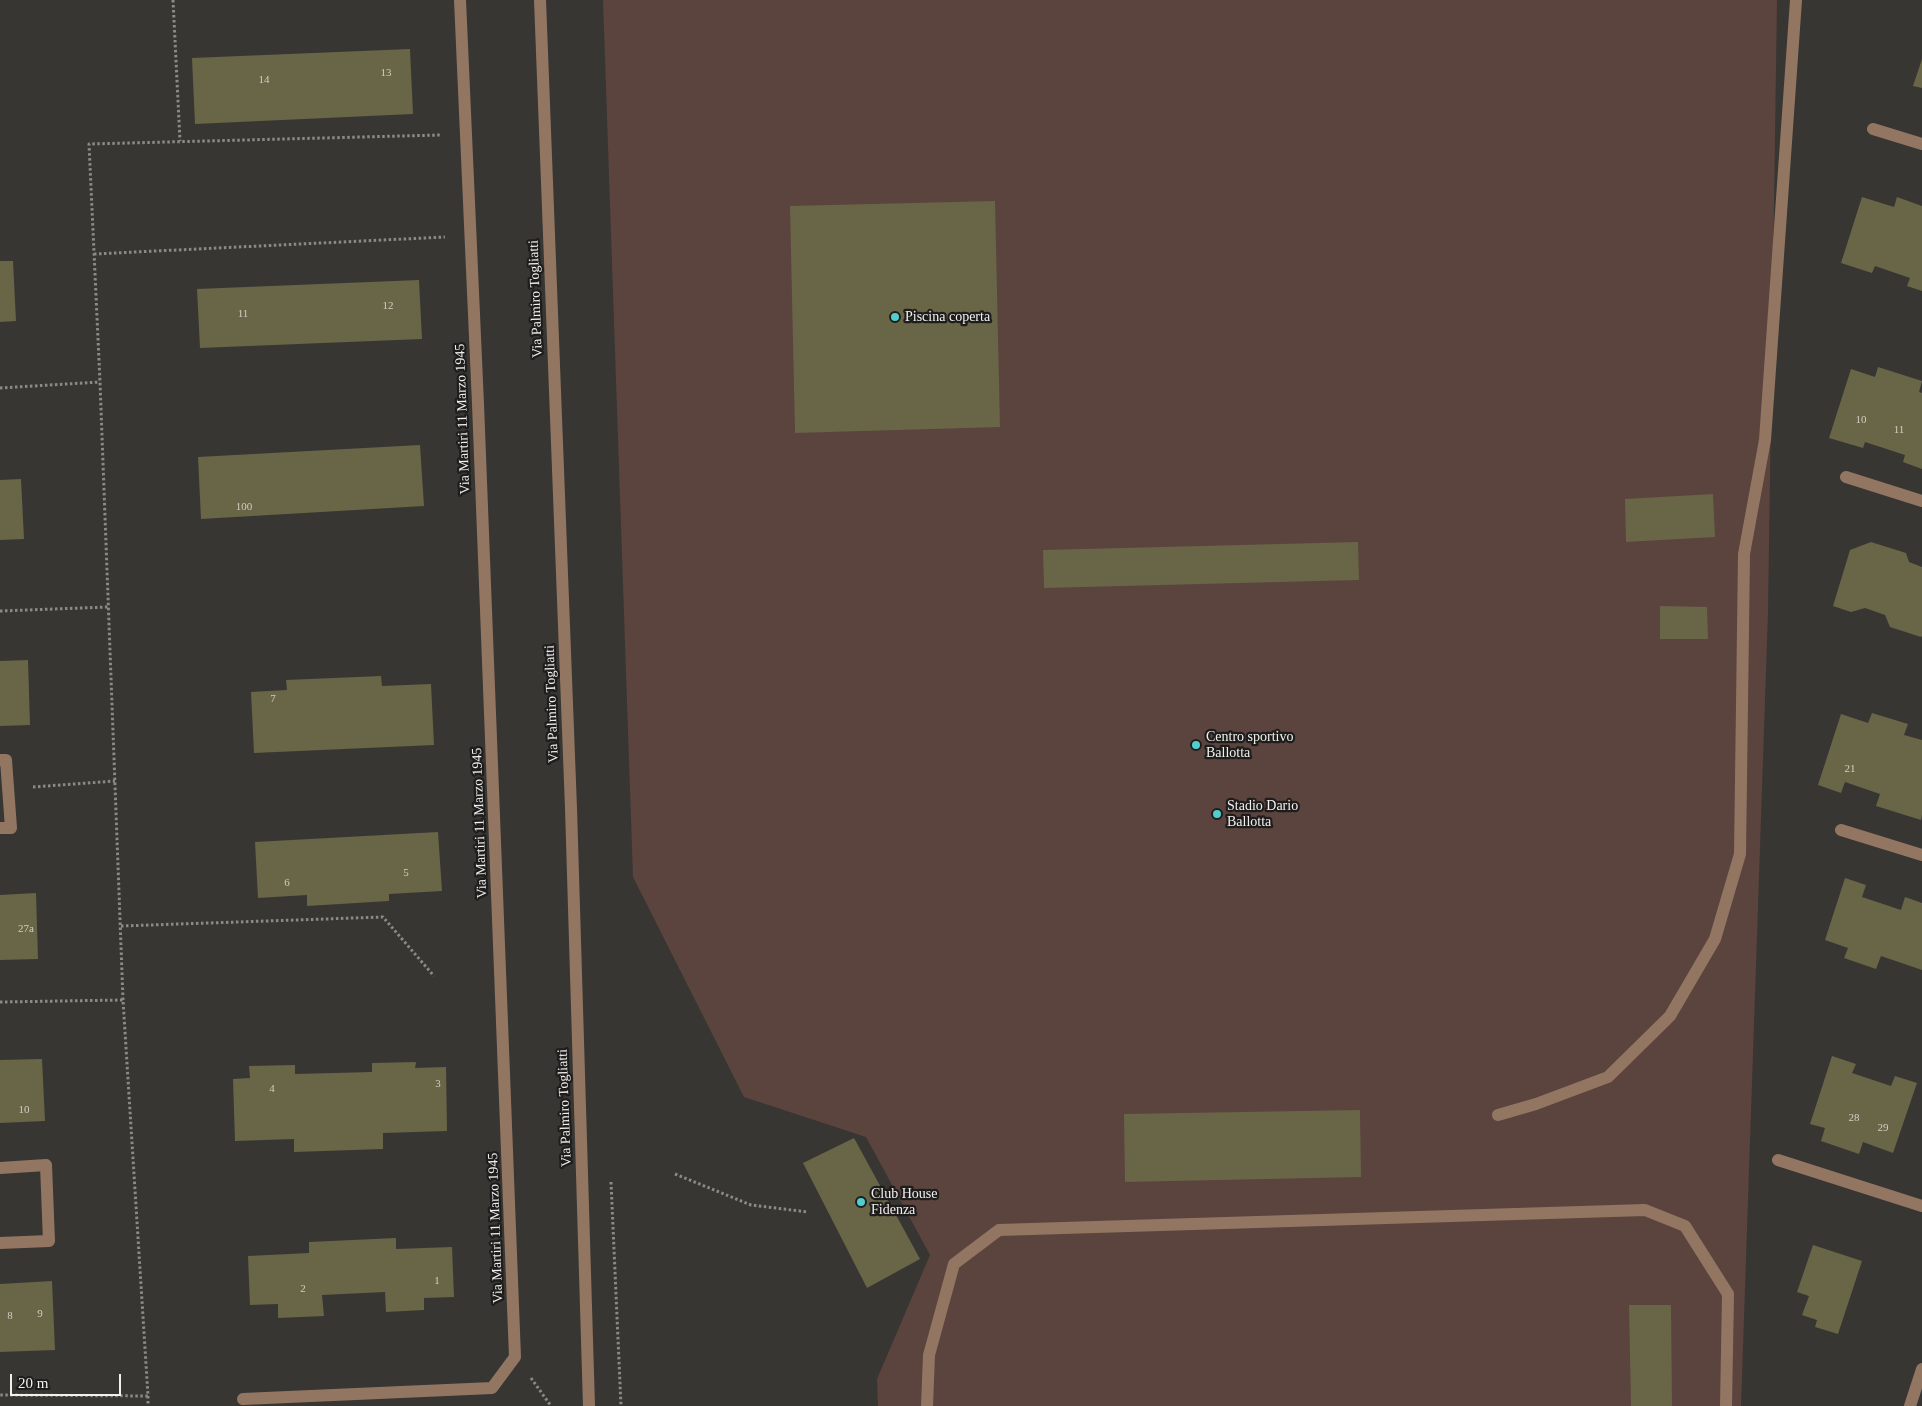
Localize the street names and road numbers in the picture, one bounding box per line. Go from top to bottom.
street label: Via Palmiro Togliatti [526,240,546,358]
street label: Via Martiri 11 Marzo 1945 [452,343,474,495]
street label: Via Palmiro Togliatti [542,645,562,763]
street label: Via Martiri 11 Marzo 1945 [469,747,491,899]
street label: Via Palmiro Togliatti [555,1049,575,1167]
street label: Via Martiri 11 Marzo 1945 [485,1152,507,1304]

